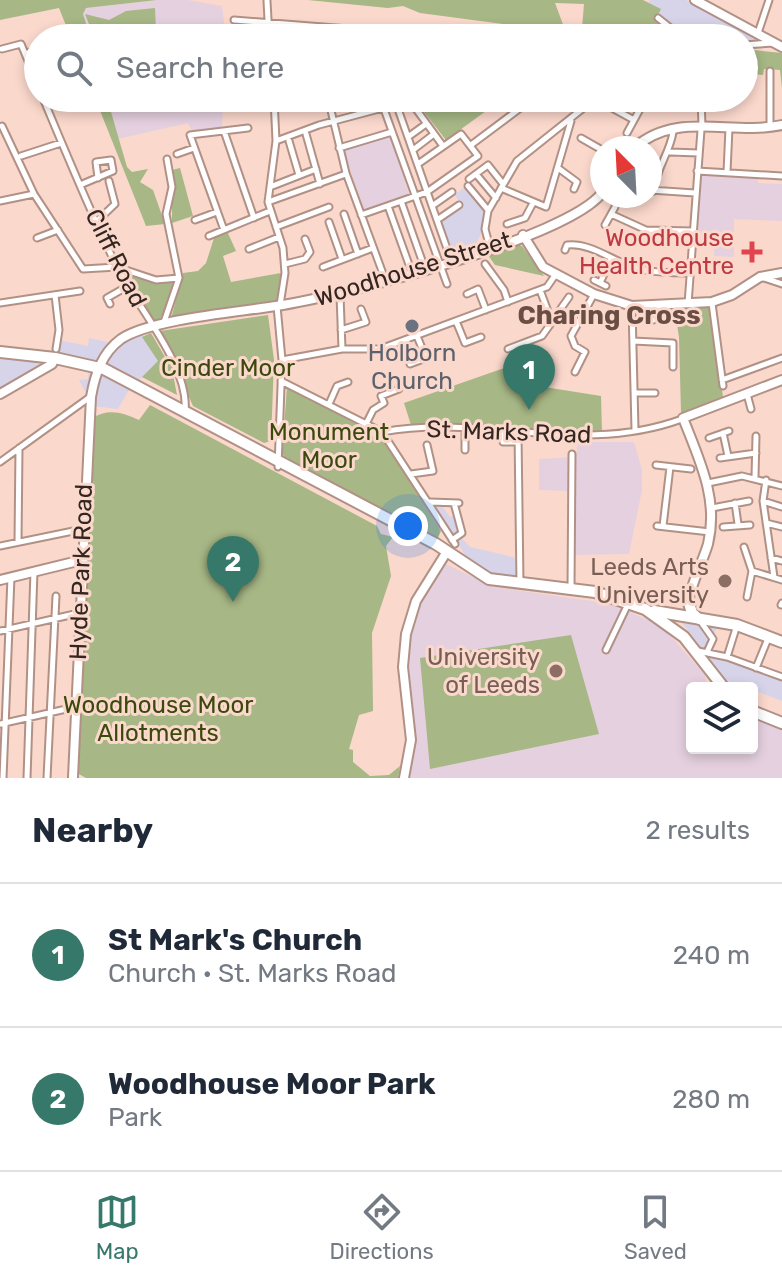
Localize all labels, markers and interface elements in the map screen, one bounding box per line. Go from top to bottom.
search box [24,24,758,112]
icon: search [52,46,96,90]
text: Search here [116,50,284,86]
north arrow [590,136,662,208]
street label: Cliff Road [79,204,153,312]
place label: Woodhouse Health Centre [579,224,734,280]
street label: Woodhouse Street [311,226,515,312]
marker: Woodhouse Health Centre [741,241,763,263]
district label: Charing Cross [517,300,701,331]
marker: Holborn Church [403,317,421,335]
place label: Holborn Church [368,339,456,395]
pin: 1 [503,344,555,410]
park label: Cinder Moor [161,354,295,382]
street label: St. Marks Road [426,415,592,449]
park label: Monument Moor [269,418,389,474]
street label: Hyde Park Road [64,484,98,660]
your location [388,506,428,546]
pin: 2 [207,536,259,602]
place label: Leeds Arts University [590,553,709,609]
marker: Leeds Arts University [716,572,734,590]
place label: University of Leeds [427,643,540,699]
marker: University of Leeds [547,662,565,680]
map controls [686,682,758,754]
button: layers [686,682,758,754]
park label: Woodhouse Moor Allotments [63,691,253,747]
text: Nearby [32,810,153,851]
text: 2 results [646,815,750,846]
text: St Mark's Church [108,922,362,958]
text: 1 [52,940,64,971]
text: 240 m [673,940,750,971]
text: Church · St. Marks Road [108,958,396,989]
text: Woodhouse Moor Park [108,1066,436,1102]
text: 2 [50,1084,66,1115]
text: 280 m [672,1084,750,1115]
text: Park [108,1102,162,1133]
tab: Map [95,1190,139,1265]
tab: Directions [329,1190,434,1265]
tab: Saved [624,1190,687,1265]

